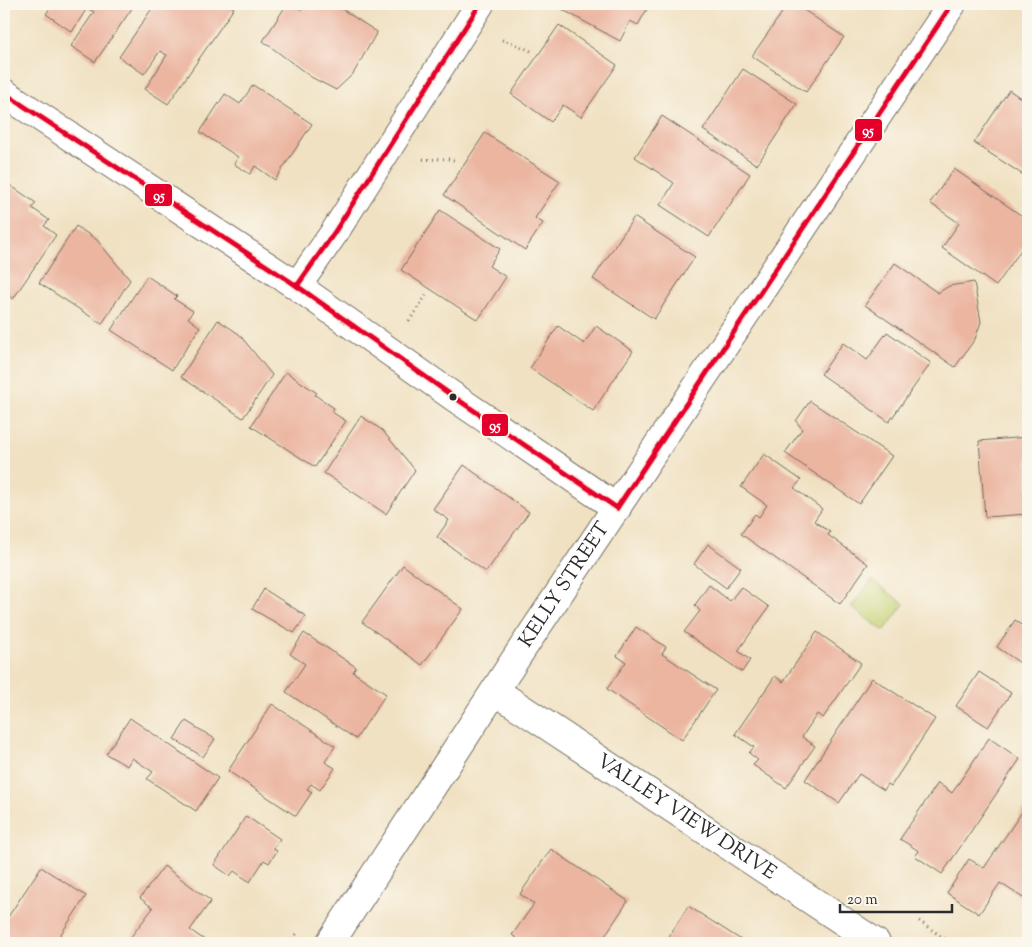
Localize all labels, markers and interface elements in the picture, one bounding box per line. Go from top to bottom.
line badge: 95 [854,118,883,142]
text: 95 [862,122,874,142]
line badge: 95 [144,183,173,207]
text: 95 [153,187,165,207]
unlabelled marker [448,392,458,402]
line badge: 95 [481,413,509,437]
text: 95 [489,417,501,437]
street label: KELLY STREET [512,516,617,654]
street label: VALLEY VIEW DRIVE [590,747,782,888]
scale bar [840,882,952,914]
text: 20 m [847,890,878,911]

